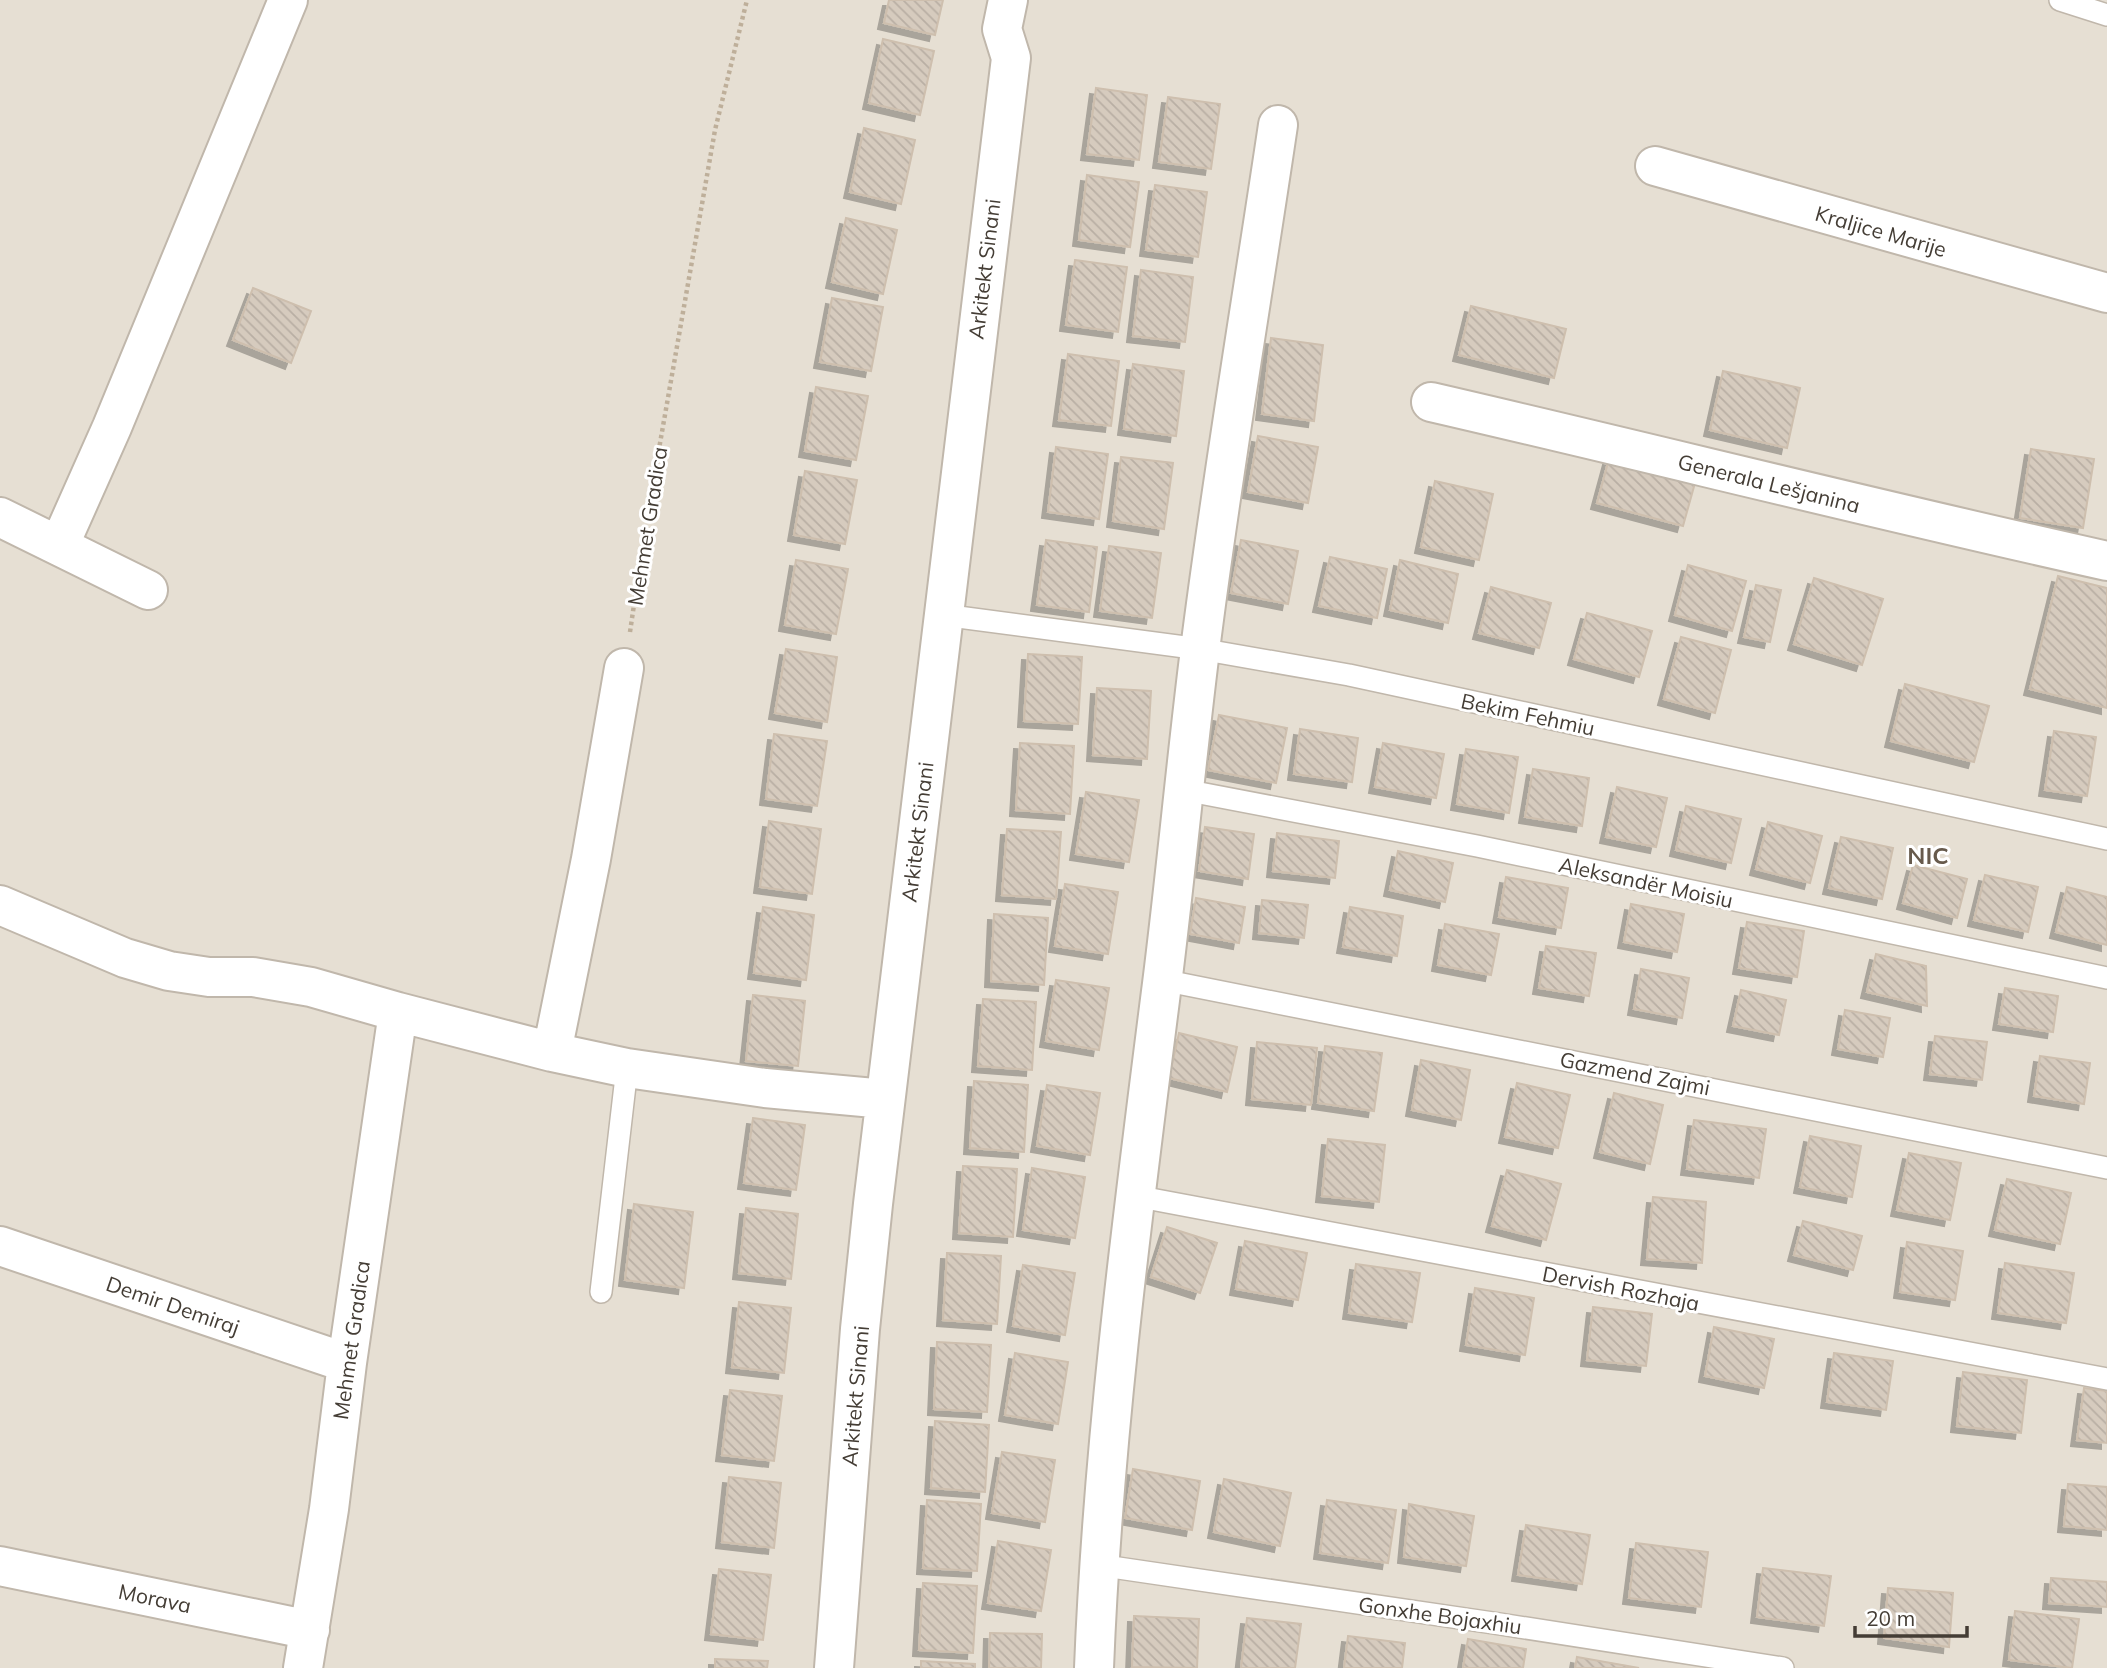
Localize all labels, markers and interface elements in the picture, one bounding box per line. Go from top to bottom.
street label: Arkitekt Sinani [962,197,1006,341]
street label: Kraljice Marije [1812,200,1950,262]
street label: Mehmet Gradica [622,445,672,607]
street label: Generala Lešjanina [1675,448,1863,518]
street label: Bekim Fehmiu [1459,687,1597,741]
street label: Arkitekt Sinani [895,760,939,904]
district label: NIC [1907,840,1949,870]
street label: Aleksandër Moisiu [1556,851,1736,913]
street label: Gazmend Zajmi [1558,1046,1712,1100]
street label: Mehmet Gradica [327,1259,375,1421]
street label: Dervish Rozhaja [1540,1260,1702,1316]
street label: Demir Demiraj [103,1270,243,1340]
street label: Arkitekt Sinani [836,1325,874,1467]
street label: Morava [116,1578,194,1618]
street label: Gonxhe Bojaxhiu [1357,1591,1523,1639]
scale bar [1855,1594,1967,1638]
text: 20 m [1866,1605,1915,1631]

